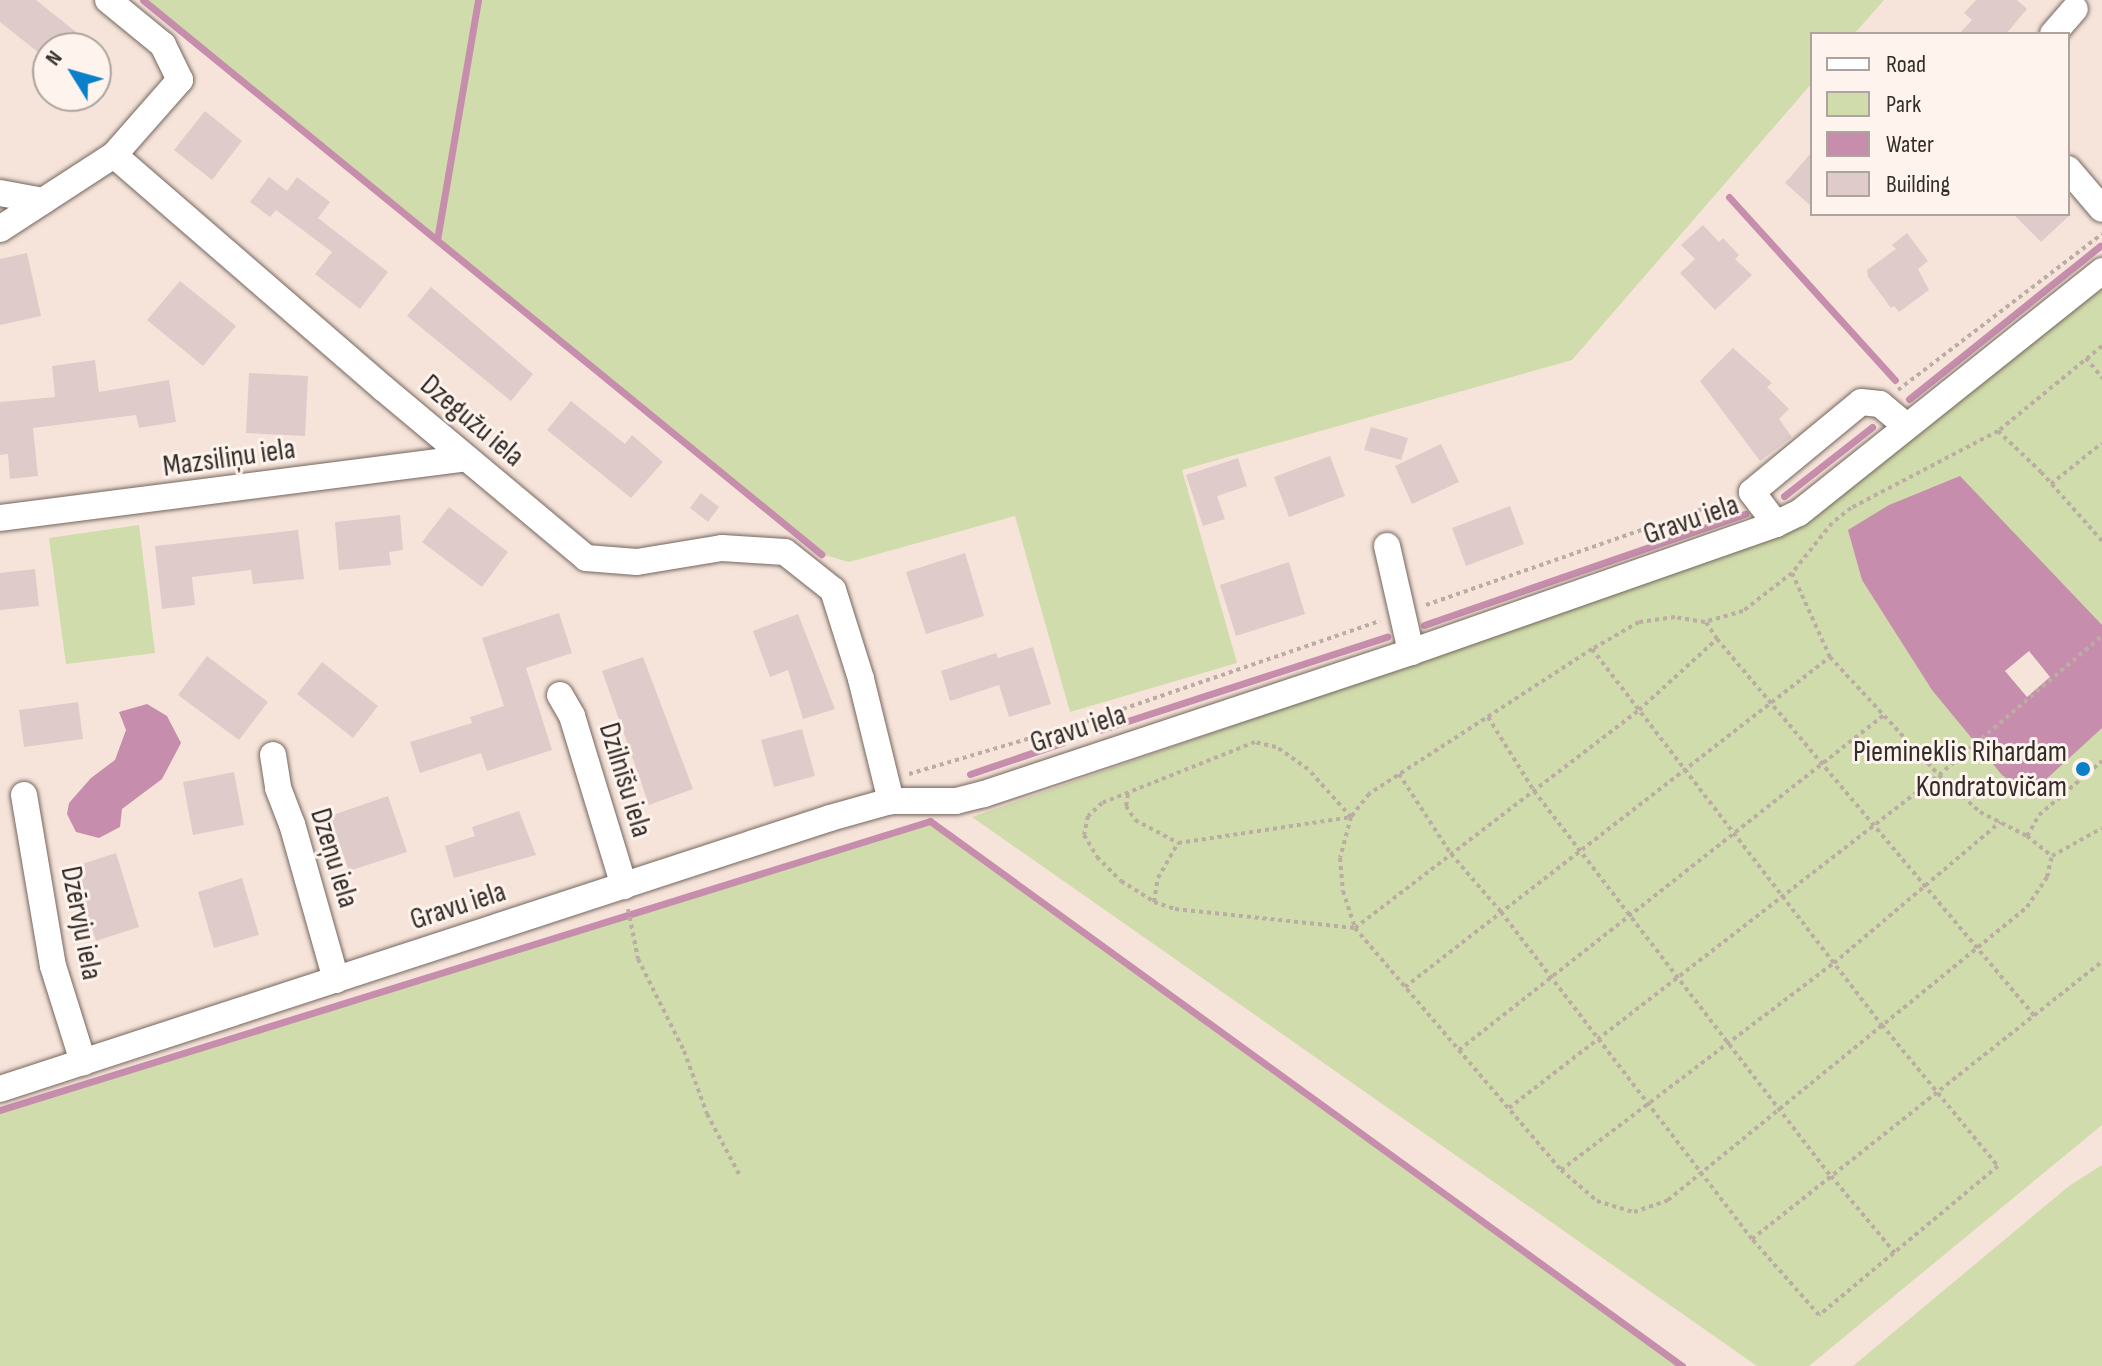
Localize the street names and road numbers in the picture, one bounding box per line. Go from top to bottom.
street label: Dzegužu iela [413,367,531,475]
street label: Mazsiliņu iela [161,431,297,485]
street label: Gravu iela [1639,487,1743,553]
street label: Gravu iela [1026,697,1130,761]
street label: Dzilnīšu iela [591,718,659,842]
street label: Dzeņu iela [302,804,366,912]
street label: Dzērvju iela [52,863,110,983]
street label: Gravu iela [406,874,510,938]

